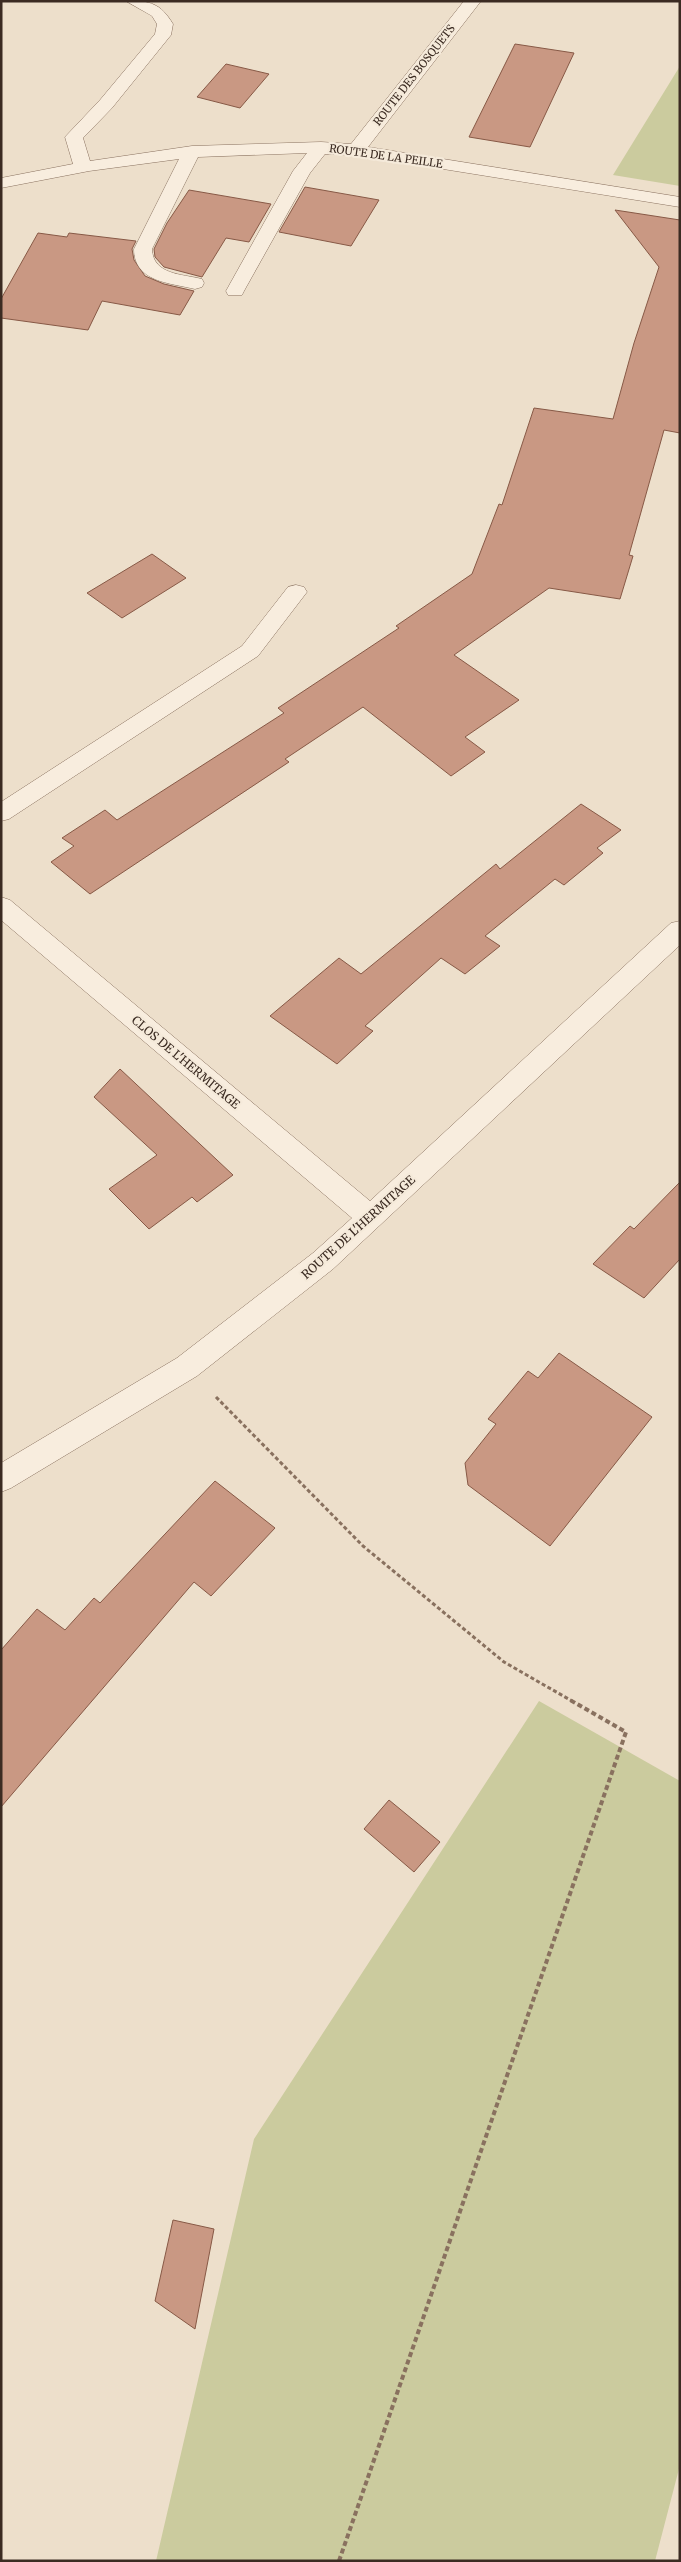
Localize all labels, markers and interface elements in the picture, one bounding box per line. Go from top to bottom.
street label: ROUTE DES BOSQUETS [370,21,458,128]
street label: ROUTE DE LA PEILLE [328,141,444,171]
street label: CLOS DE L'HERMITAGE [129,1012,243,1112]
street label: ROUTE DE L'HERMITAGE [298,1172,418,1282]

